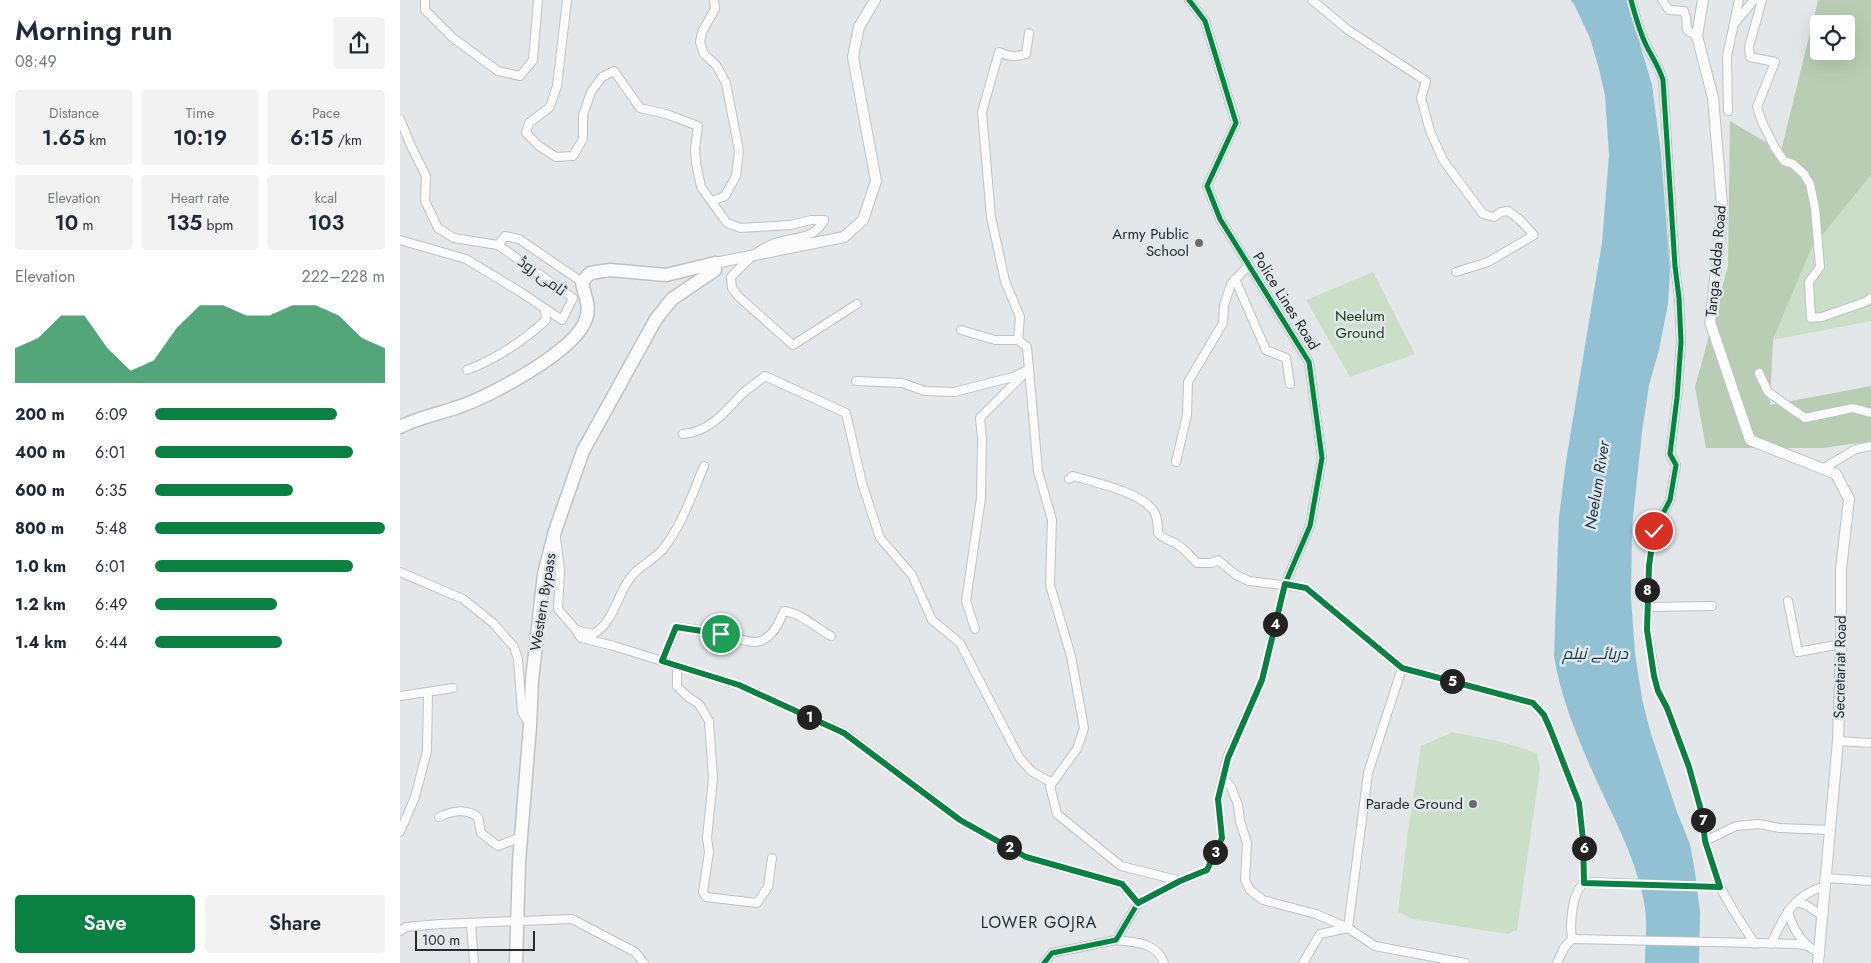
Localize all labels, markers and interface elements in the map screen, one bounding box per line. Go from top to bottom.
text: Morning run [15,10,173,51]
map controls [1810,15,1855,60]
button: locate [1810,15,1855,60]
button: share [333,17,385,69]
text: 08:49 [15,50,57,73]
text: Distance [49,103,99,123]
text: Time [186,103,214,123]
text: Pace [312,103,340,123]
text: 1.65 [42,123,85,153]
text: 10:19 [173,123,227,153]
text: 6:15 [290,123,333,153]
text: km [85,130,106,150]
text: /km [333,130,362,150]
text: Elevation [48,188,100,208]
text: Heart rate [171,188,229,208]
text: kcal [315,188,337,208]
street label: Tanga Adda Road [1700,204,1732,318]
text: 10 [55,208,78,238]
text: 135 [167,208,202,238]
text: 103 [308,208,344,238]
text: m [78,215,93,235]
text: bpm [202,215,233,235]
place label: Army Public School [1112,223,1189,262]
marker: Army Public School [1193,237,1205,249]
street label: Police Lines Road [1247,248,1325,354]
street label: ٹامی روڈ [513,251,571,301]
text: Elevation [15,265,75,288]
text: 222–228 m [302,265,385,288]
park label: Neelum Ground [1335,305,1385,344]
text: 200 m [15,403,65,426]
text: 6:09 [95,403,128,426]
water label: Neelum River [1579,437,1616,531]
text: 400 m [15,441,65,464]
text: 6:01 [95,441,126,464]
text: 600 m [15,479,65,502]
text: 6:35 [95,479,127,502]
pin [1633,510,1675,552]
text: 800 m [15,517,64,540]
text: 5:48 [95,517,127,540]
icon: check [1640,517,1668,545]
street label: Western Bypass [524,551,562,653]
text: 1.0 km [15,555,66,578]
text: 6:01 [95,555,126,578]
pin: 8 [1634,578,1660,602]
text: 8 [1643,580,1652,600]
text: 1.2 km [15,593,66,616]
text: 6:49 [95,593,128,616]
pin: 4 [1262,612,1288,636]
pin [700,613,742,655]
text: 4 [1271,614,1280,634]
street label: Secretariat Road [1828,615,1852,719]
icon: arrive [707,620,735,648]
text: 1.4 km [15,631,67,654]
text: 6:44 [95,631,128,654]
water label: دریائے نیلم [1561,642,1629,665]
pin: 5 [1440,668,1464,694]
text: 5 [1448,671,1457,691]
pin: 1 [796,704,822,730]
text: 1 [806,707,813,727]
place label: Parade Ground [1366,793,1463,815]
marker: Parade Ground [1467,798,1479,810]
pin: 7 [1690,808,1716,832]
text: 7 [1699,810,1708,830]
pin: 2 [996,834,1022,860]
pin: 6 [1572,836,1596,860]
text: 2 [1005,837,1014,857]
text: 6 [1580,838,1589,858]
pin: 3 [1202,840,1228,864]
text: 3 [1211,842,1220,862]
button: Save [15,895,195,953]
button: Share [205,895,385,953]
district label: LOWER GOJRA [981,911,1097,934]
scale bar [415,928,535,951]
text: 100 m [422,930,460,950]

